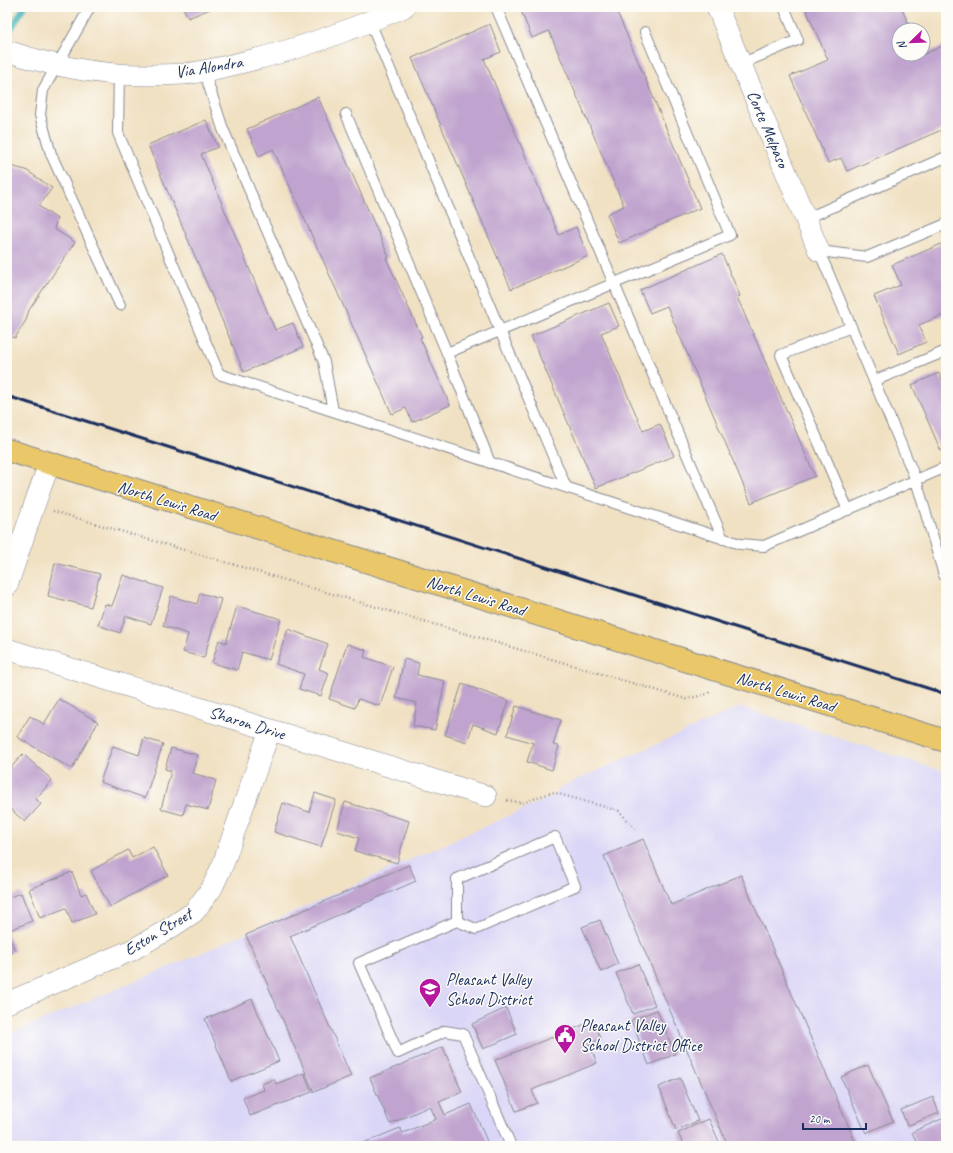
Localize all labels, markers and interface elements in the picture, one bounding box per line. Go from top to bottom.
north arrow [891,22,931,62]
text: N [893,38,910,52]
street label: Via Alondra [174,51,246,83]
street label: Corte Melpaso [742,87,794,173]
street label: North Lewis Road [115,476,221,527]
street label: North Lewis Road [424,571,530,622]
street label: North Lewis Road [734,667,840,718]
street label: Sharon Drive [207,702,289,745]
street label: Eston Street [120,902,198,960]
place label: Pleasant Valley School District [446,969,534,1010]
school or university icon: Pleasant Valley School District [417,976,443,1009]
place label: Pleasant Valley School District Office [580,1015,703,1056]
public building icon: Pleasant Valley School District Office [552,1022,578,1055]
scale bar [803,1105,866,1131]
text: 20 m [809,1111,831,1127]

